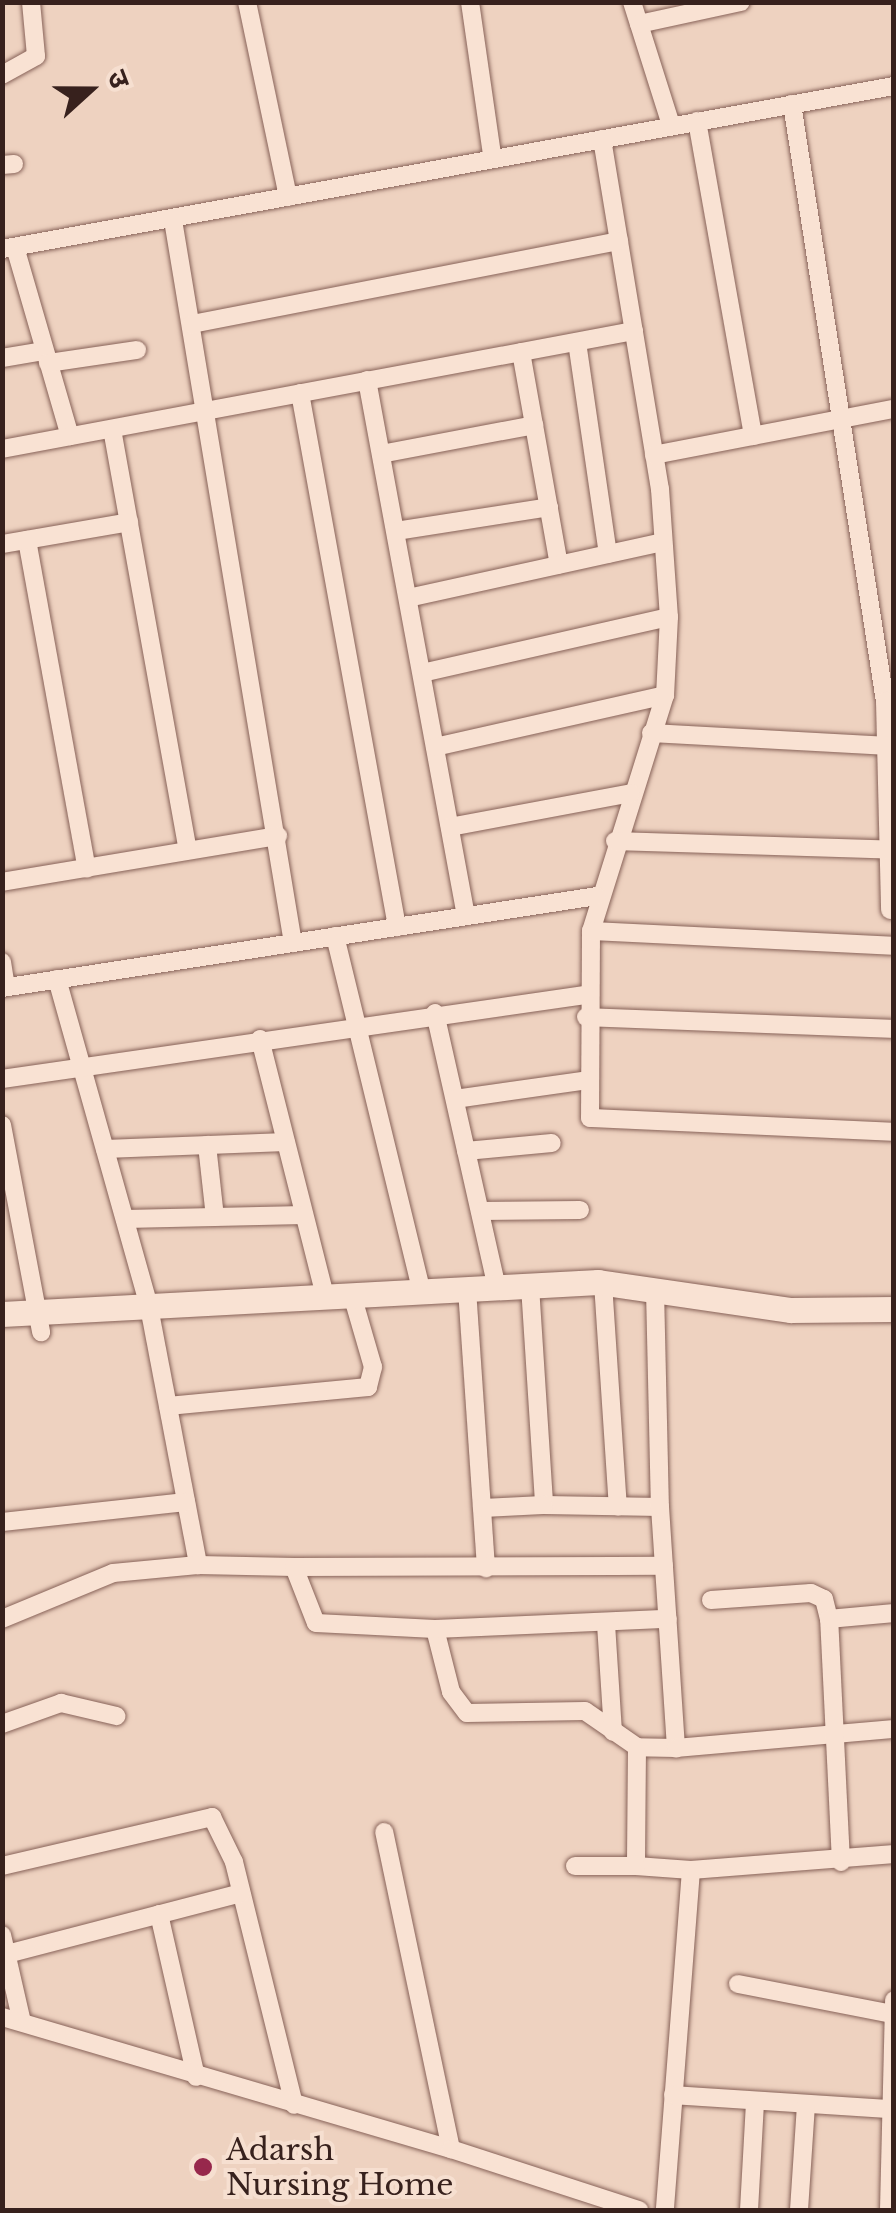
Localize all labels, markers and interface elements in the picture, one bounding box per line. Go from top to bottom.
north arrow [40,40,140,140]
text: उ [99,65,138,93]
place label: Adarsh Nursing Home [226,2132,454,2202]
marker: Adarsh Nursing Home [190,2154,216,2180]

